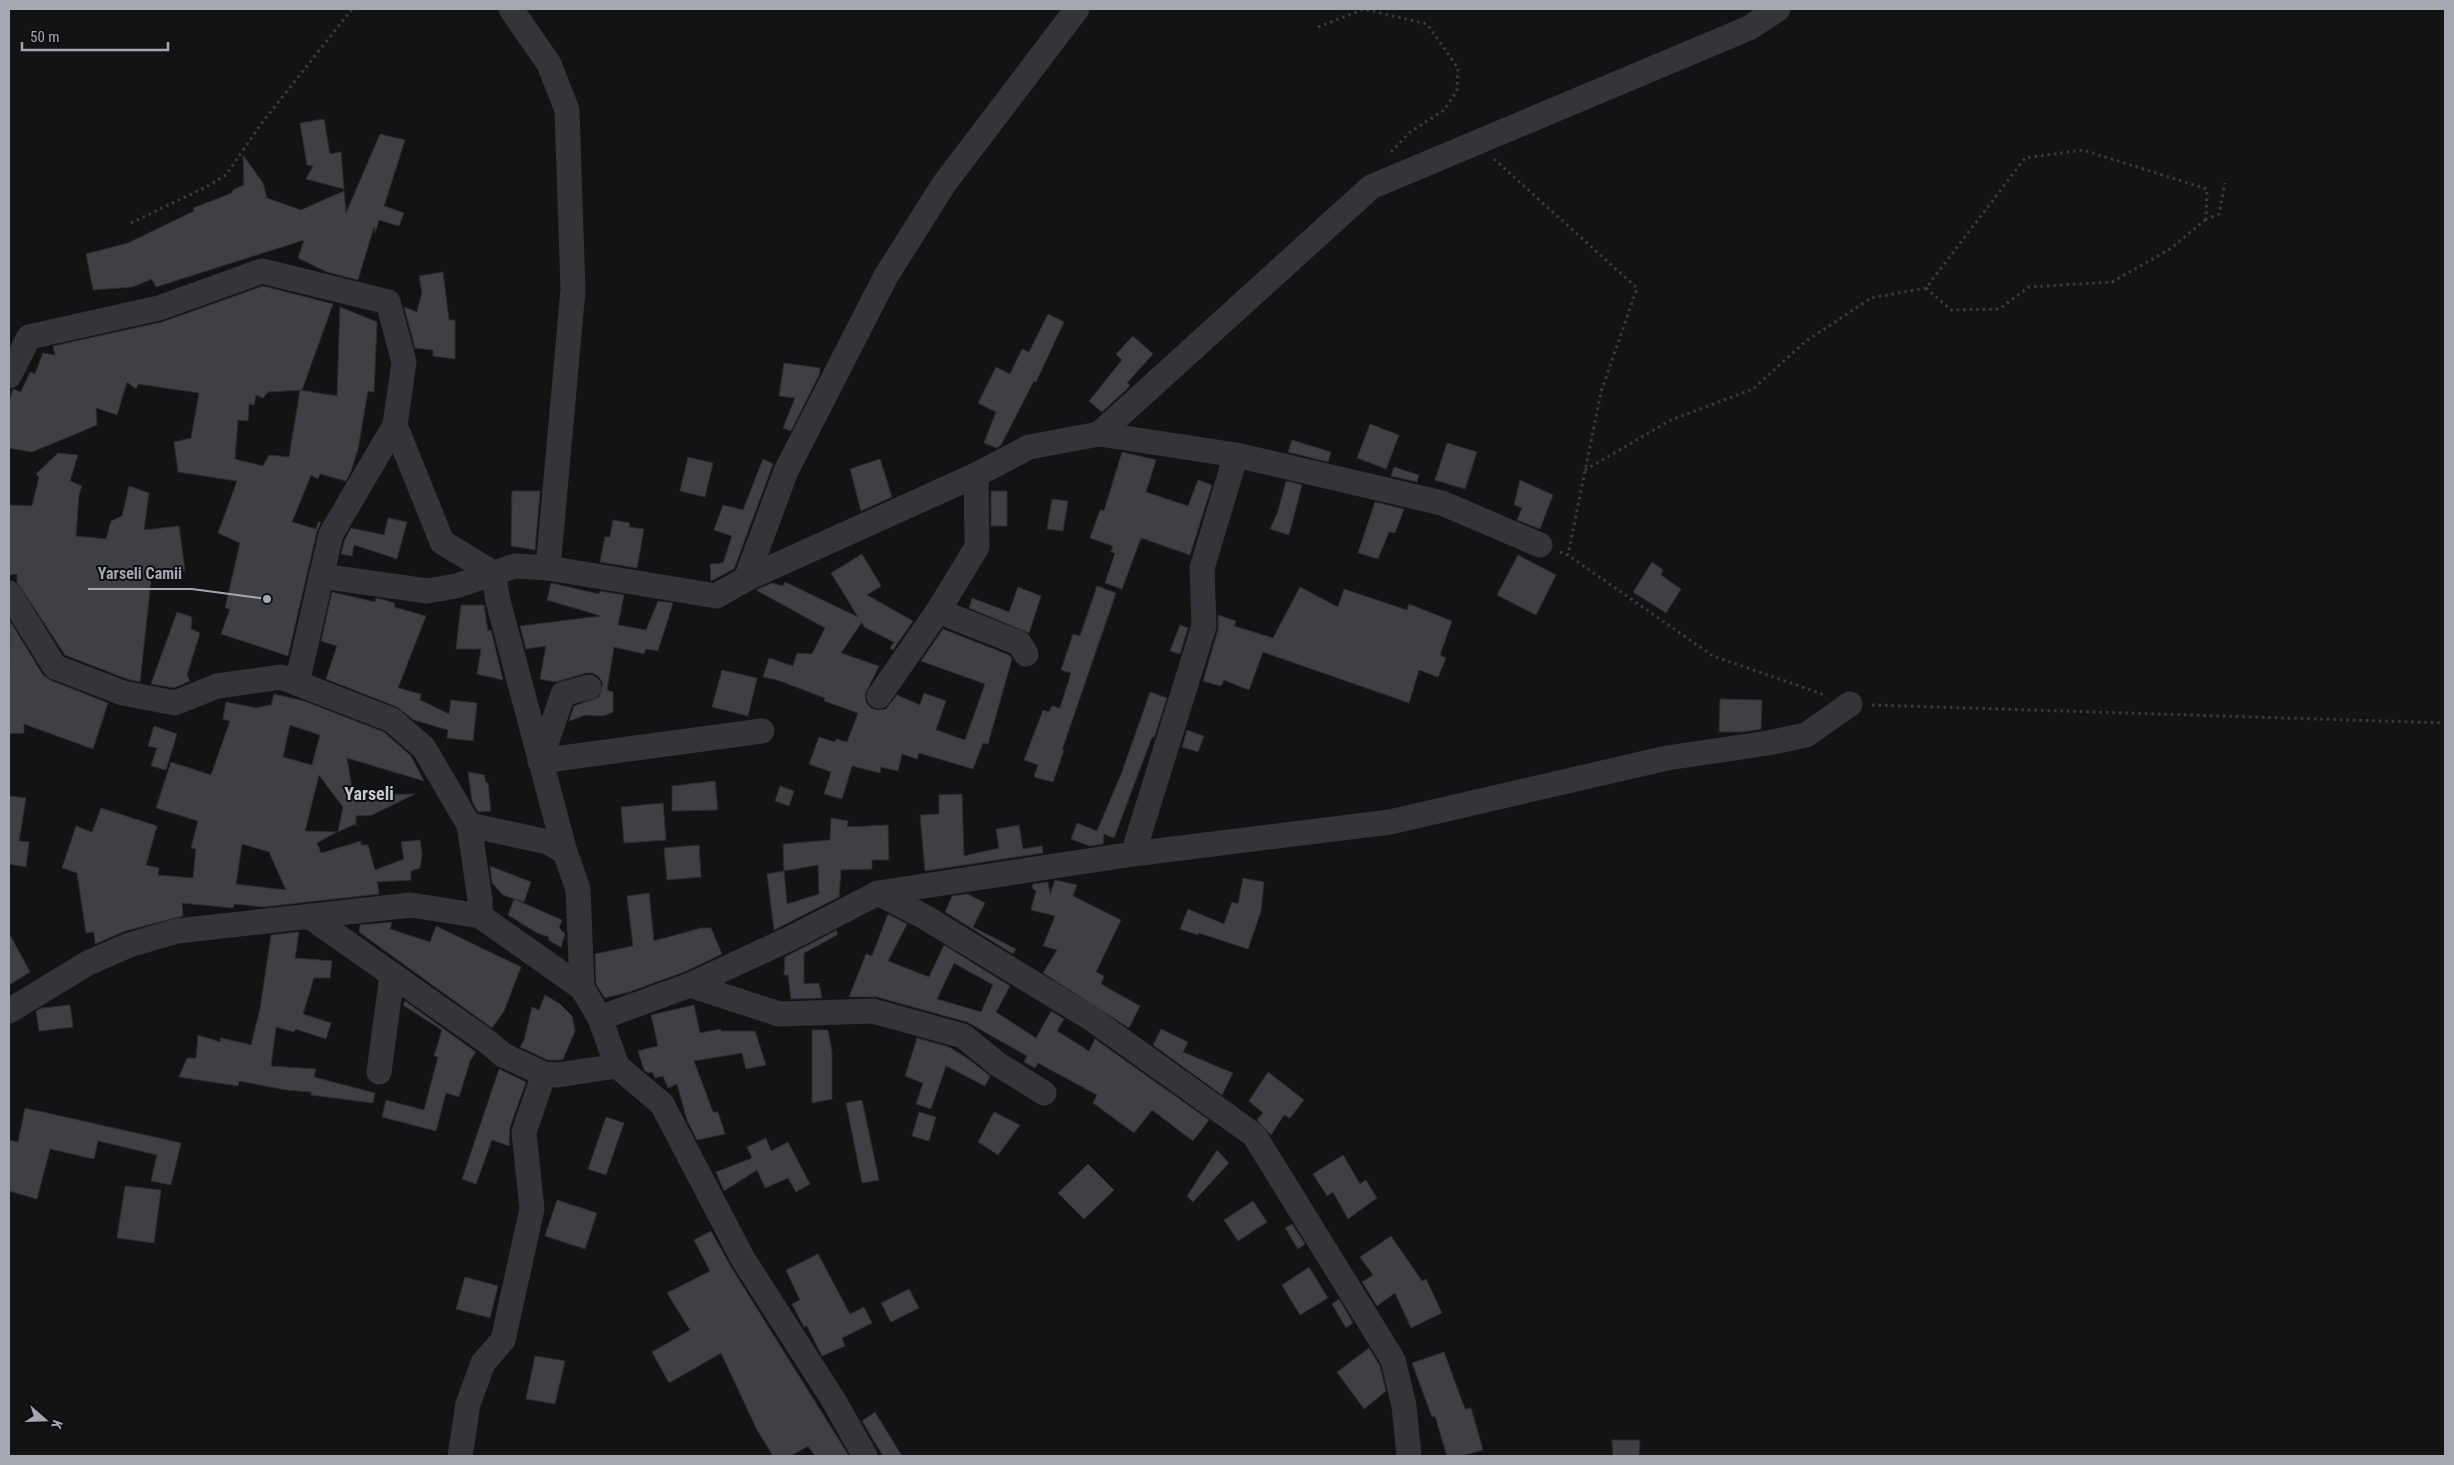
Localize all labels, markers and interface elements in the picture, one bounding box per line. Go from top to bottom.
scale bar [22,20,169,52]
text: 50 m [30,28,60,46]
callout: Yarseli Camii [88,558,192,589]
text: Yarseli Camii [98,564,182,583]
district label: Yarseli [344,783,394,804]
north arrow [20,1395,70,1445]
text: K [48,1418,66,1431]

